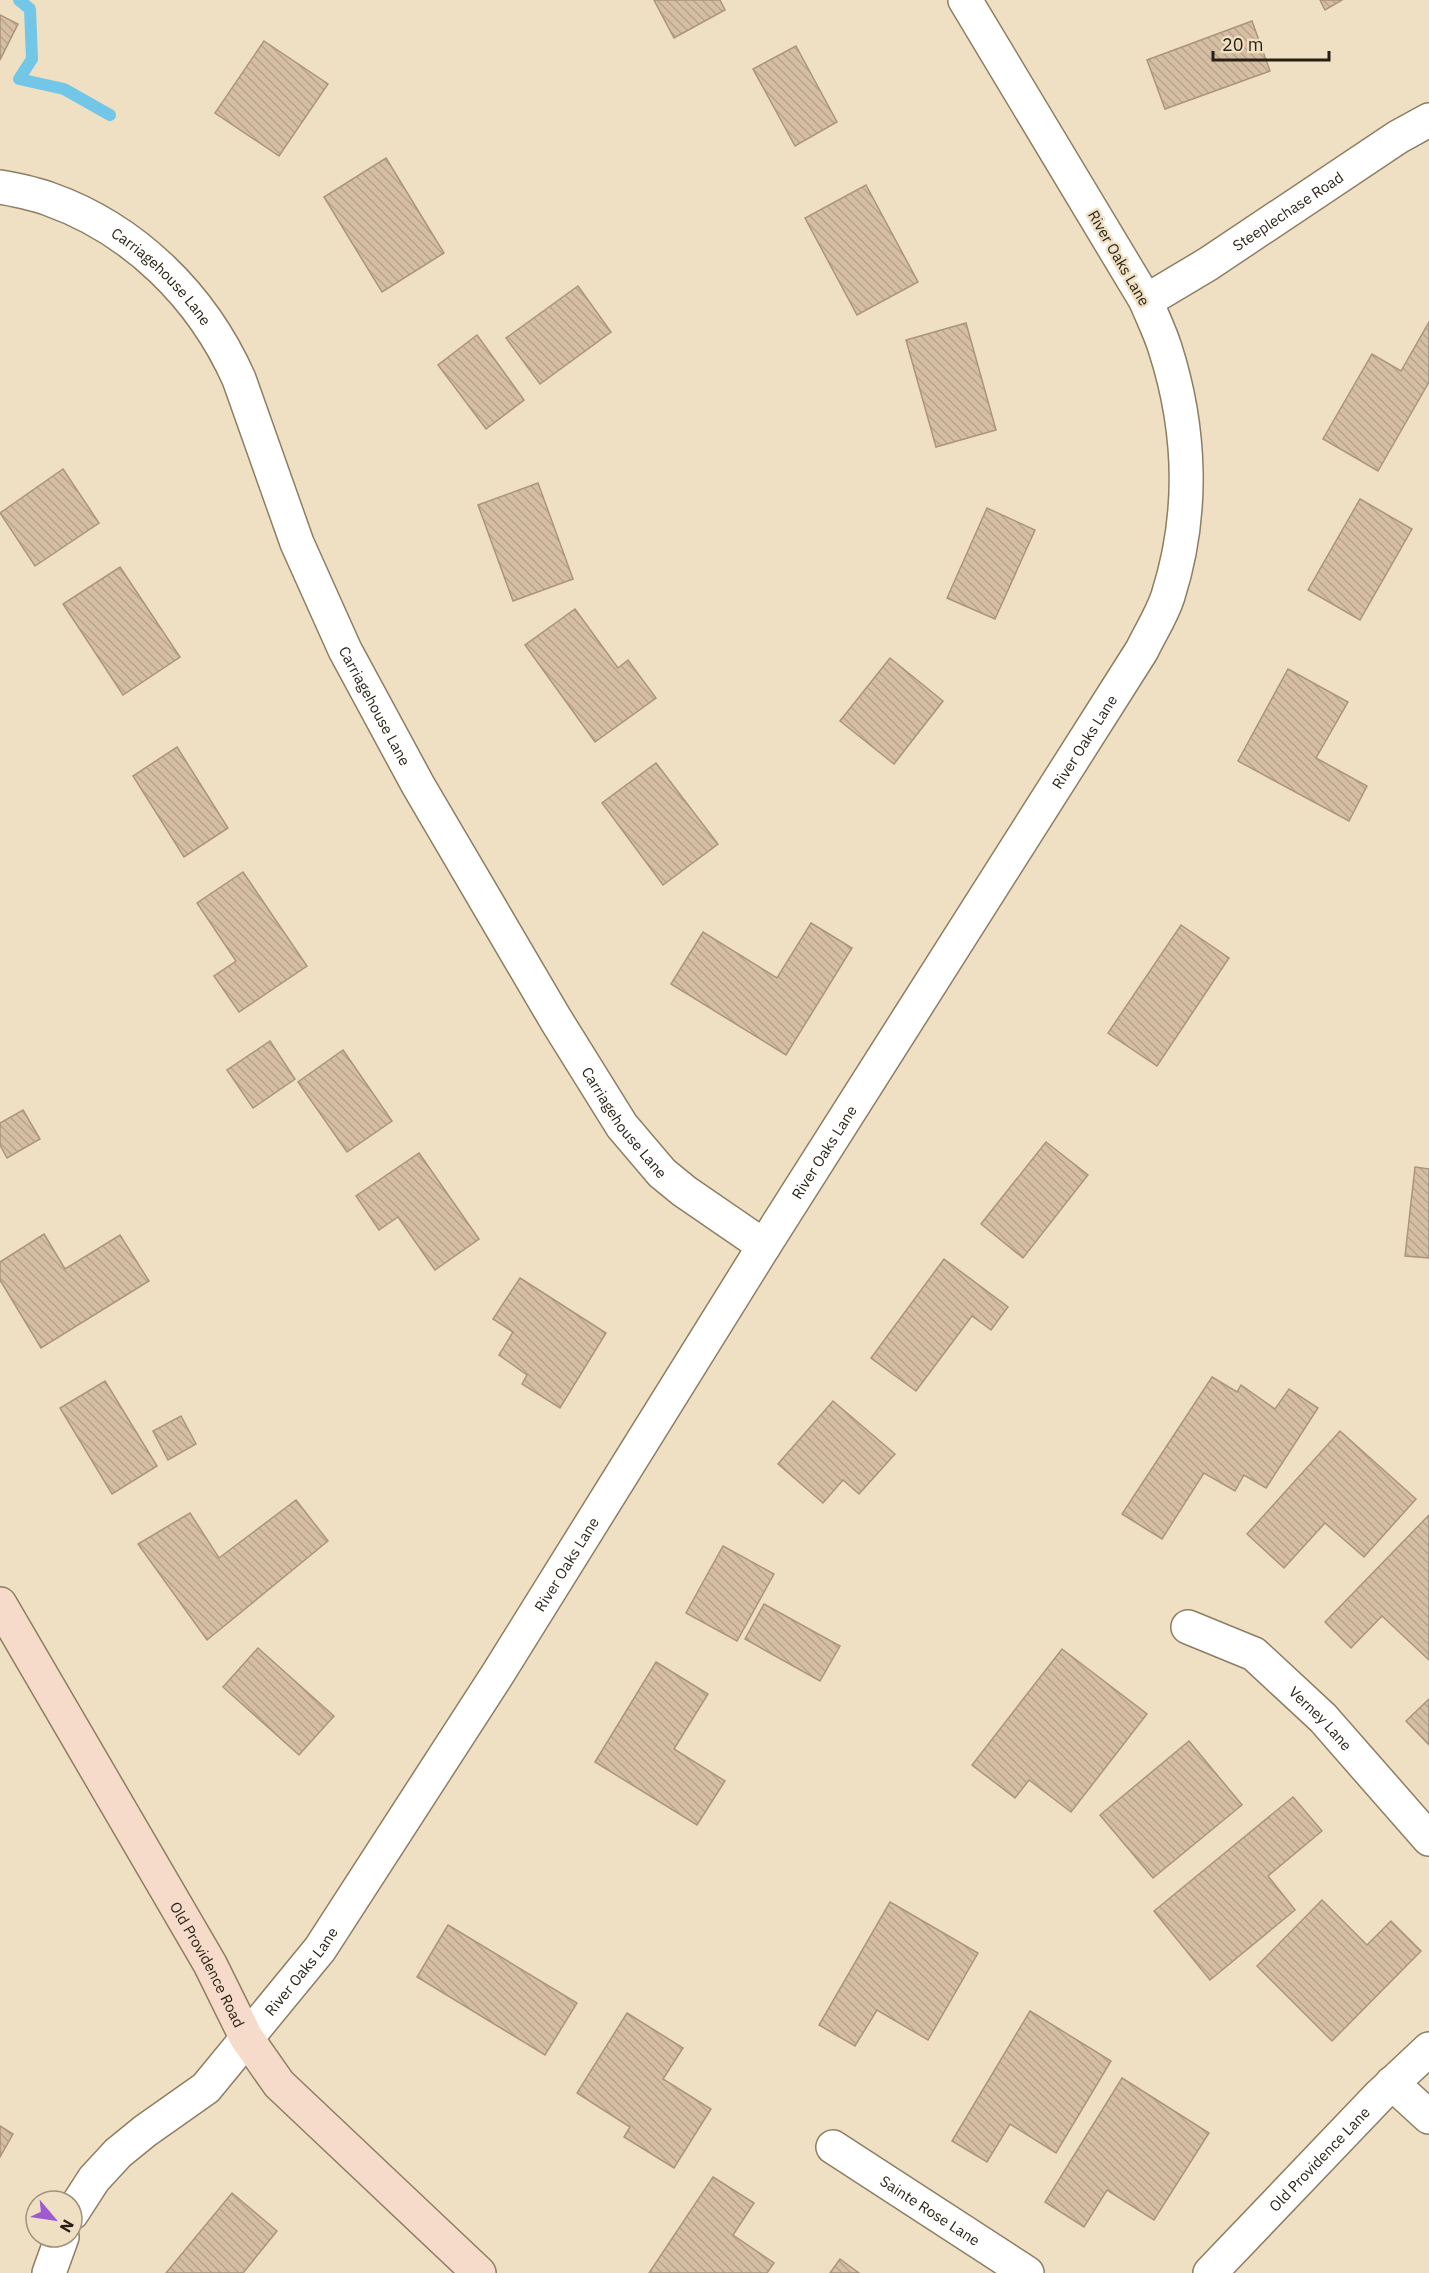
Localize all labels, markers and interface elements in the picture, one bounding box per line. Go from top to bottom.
scale bar [1213,24,1328,62]
text: 20 m [1222,33,1264,56]
street label: Steeplechase Road [1229,167,1347,255]
street label: River Oaks Lane [1084,207,1154,309]
street label: Carriagehouse Lane [108,223,216,329]
street label: Carriagehouse Lane [335,643,415,769]
street label: River Oaks Lane [1047,691,1121,792]
street label: Carriagehouse Lane [578,1063,671,1182]
street label: River Oaks Lane [787,1101,860,1202]
street label: River Oaks Lane [530,1513,603,1615]
street label: Verney Lane [1285,1682,1356,1754]
street label: Old Providence Road [166,1898,249,2030]
street label: River Oaks Lane [260,1923,341,2019]
street label: Old Providence Lane [1265,2102,1374,2215]
street label: Sainte Rose Lane [877,2171,984,2250]
north arrow [24,2189,84,2249]
text: N [56,2216,79,2236]

